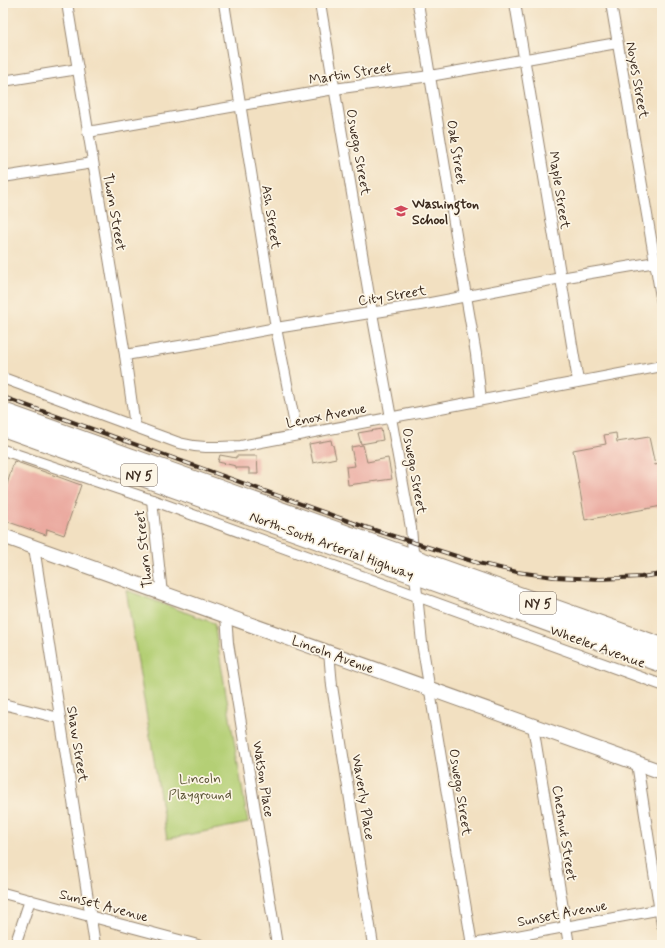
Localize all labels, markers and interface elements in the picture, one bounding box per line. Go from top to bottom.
street label: Noyes Street [621,40,653,121]
street label: Martin Street [308,59,393,89]
street label: Oswego Street [341,108,375,198]
street label: Oak Street [442,119,470,186]
street label: Maple Street [544,150,574,231]
street label: Thorn Street [98,172,130,253]
street label: Ash Street [257,184,285,251]
place label: Washington School [411,195,479,229]
school or university icon: Washington School [393,203,409,219]
street label: City Street [357,282,428,310]
street label: Lenox Avenue [285,399,368,433]
street label: Oswego Street [397,427,431,517]
road number: NY 5 [121,464,157,486]
street label: North-South Arterial Highway [247,508,416,585]
street label: Thorn Street [131,509,157,589]
road number: NY 5 [520,592,556,614]
street label: Wheeler Avenue [547,621,648,673]
street label: Lincoln Avenue [289,632,377,678]
street label: Shaw Street [62,705,92,784]
street label: Watson Place [248,740,278,819]
street label: Oswego Street [443,748,476,838]
street label: Waverly Place [347,753,379,841]
park label: Lincoln Playground [168,770,232,804]
street label: Chestnut Street [548,784,581,883]
street label: Sunset Avenue [57,885,151,927]
street label: Sunset Avenue [516,896,609,932]

